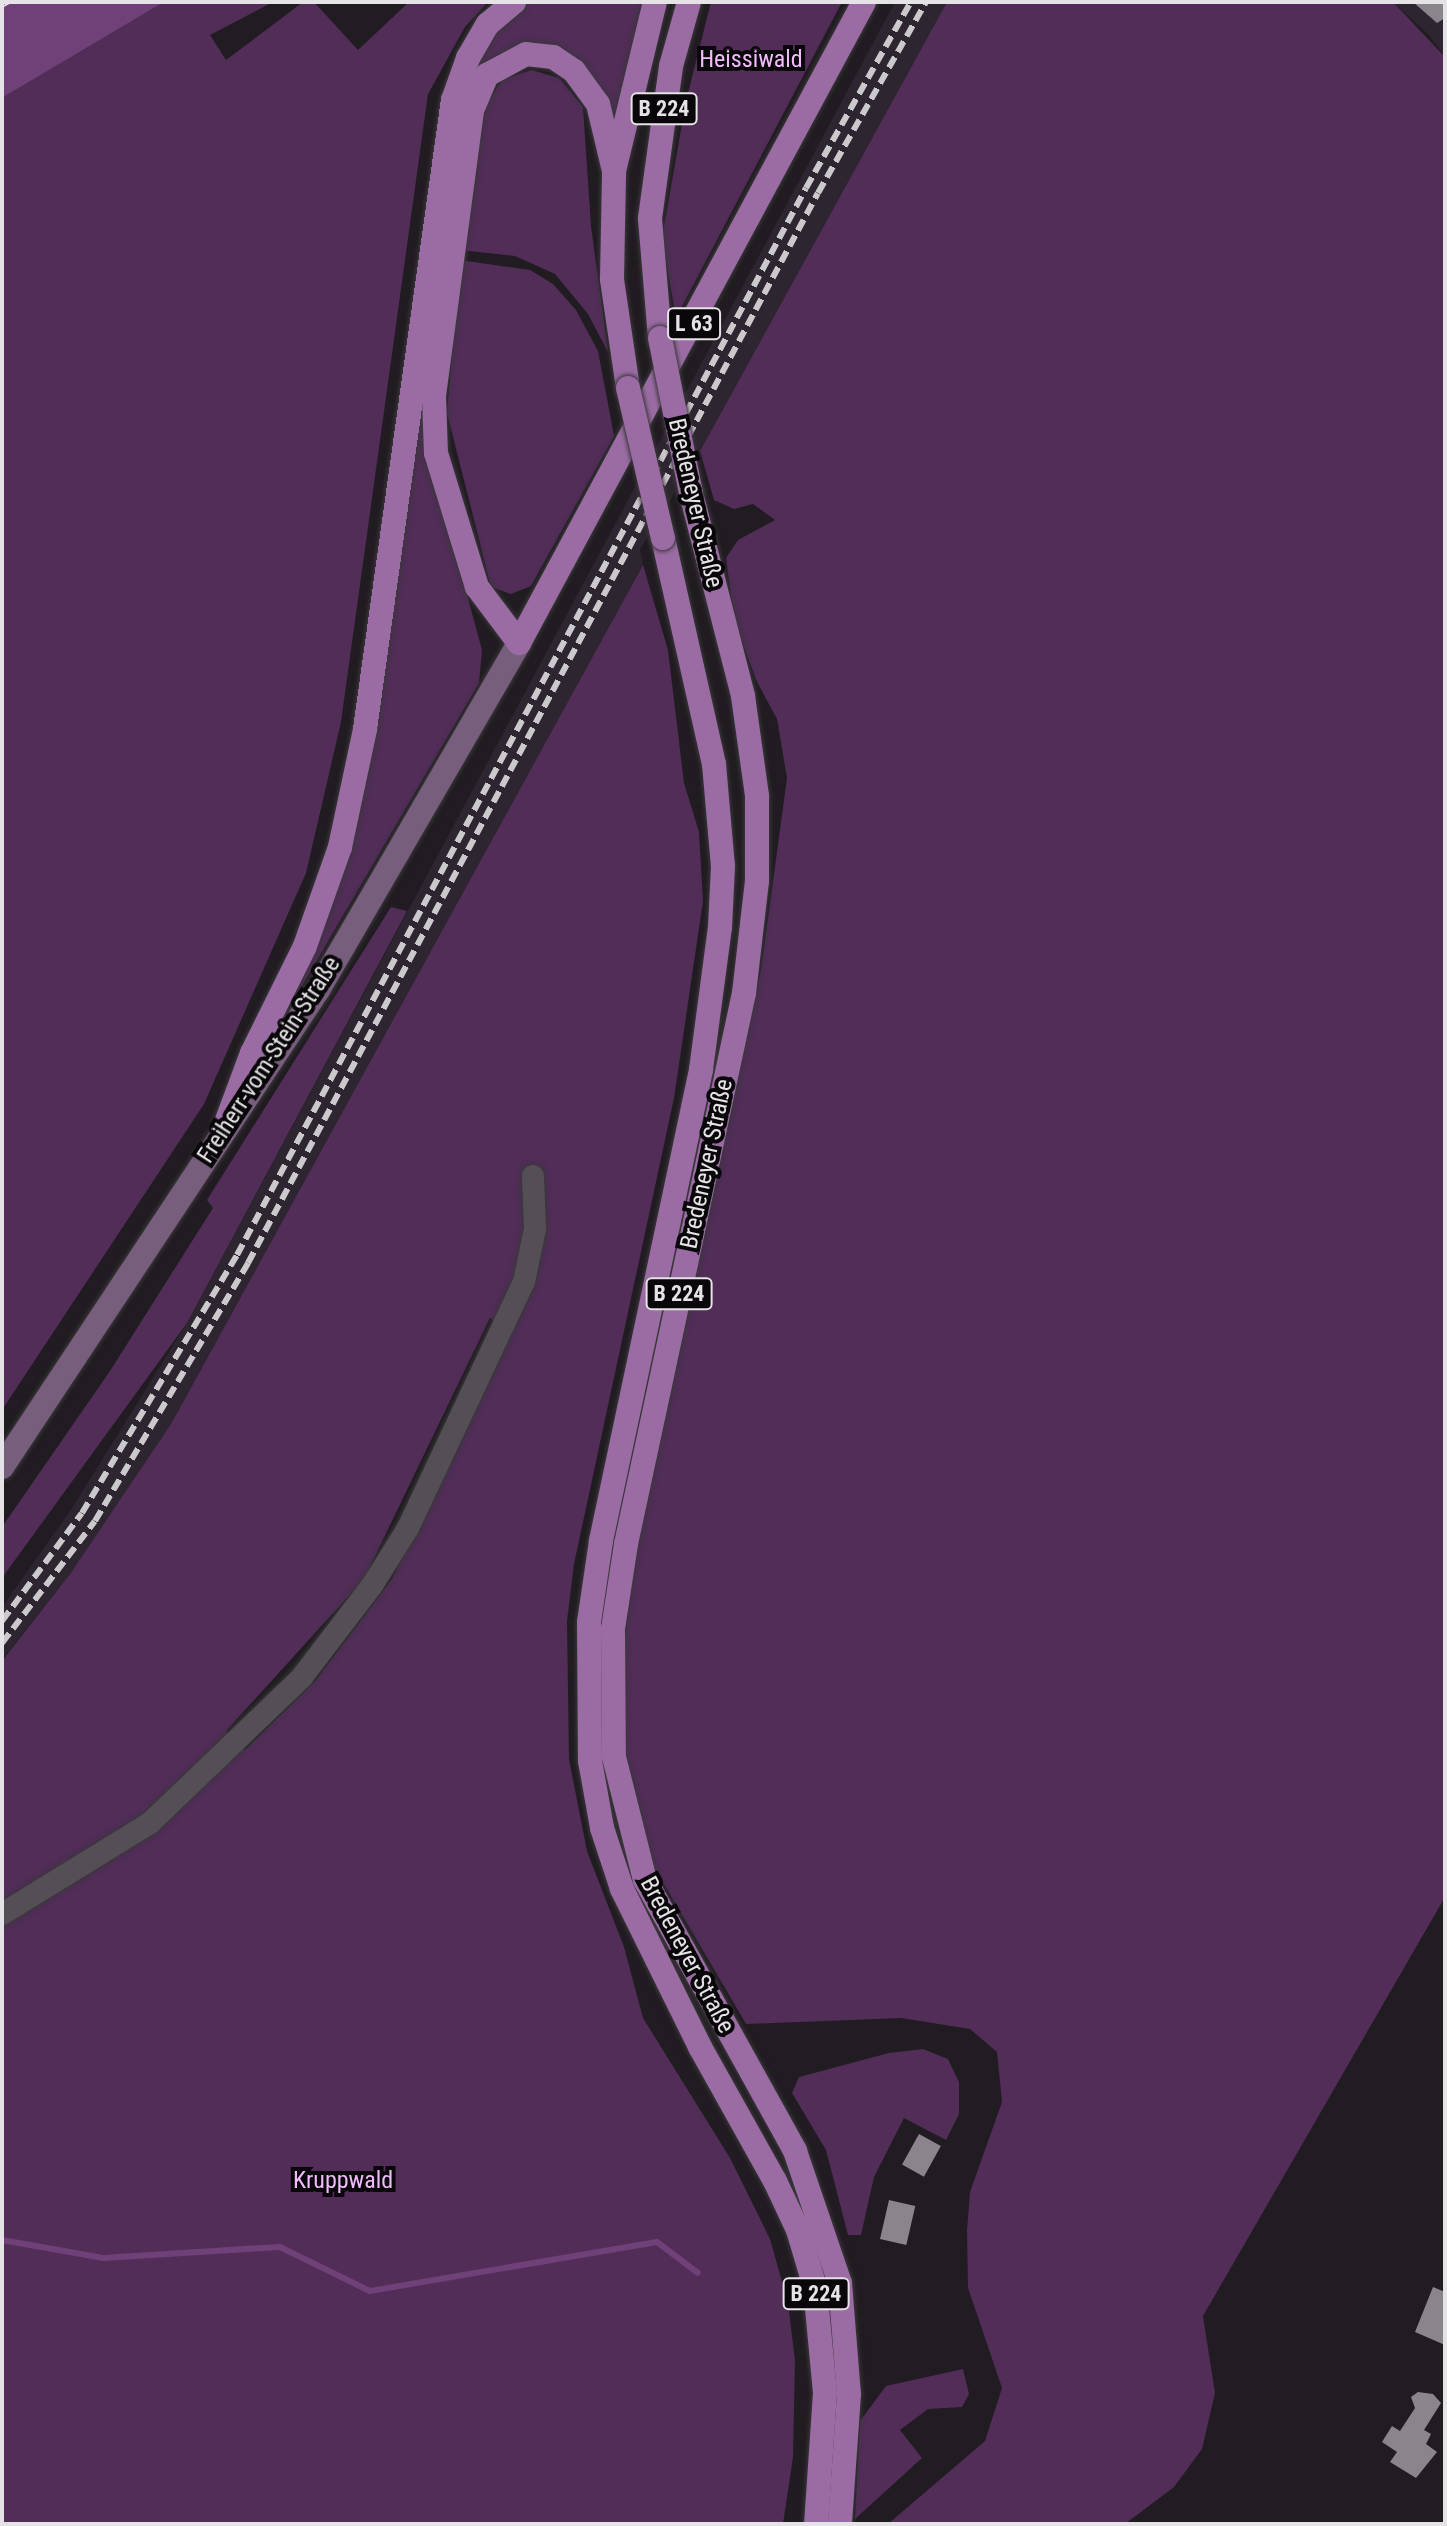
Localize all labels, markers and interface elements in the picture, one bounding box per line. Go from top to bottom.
park label: Heissiwald [699,46,803,74]
road number: B 224 [630,91,698,127]
road number: L 63 [666,306,722,342]
street label: Bredeneyer Straße [662,416,728,590]
street label: Freiherr-vom-Stein-Straße [192,951,346,1169]
street label: Bredeneyer Straße [675,1076,739,1252]
road number: B 224 [645,1276,713,1312]
street label: Bredeneyer Straße [634,1872,740,2038]
park label: Kruppwald [293,2167,393,2195]
road number: B 224 [782,2276,850,2312]

